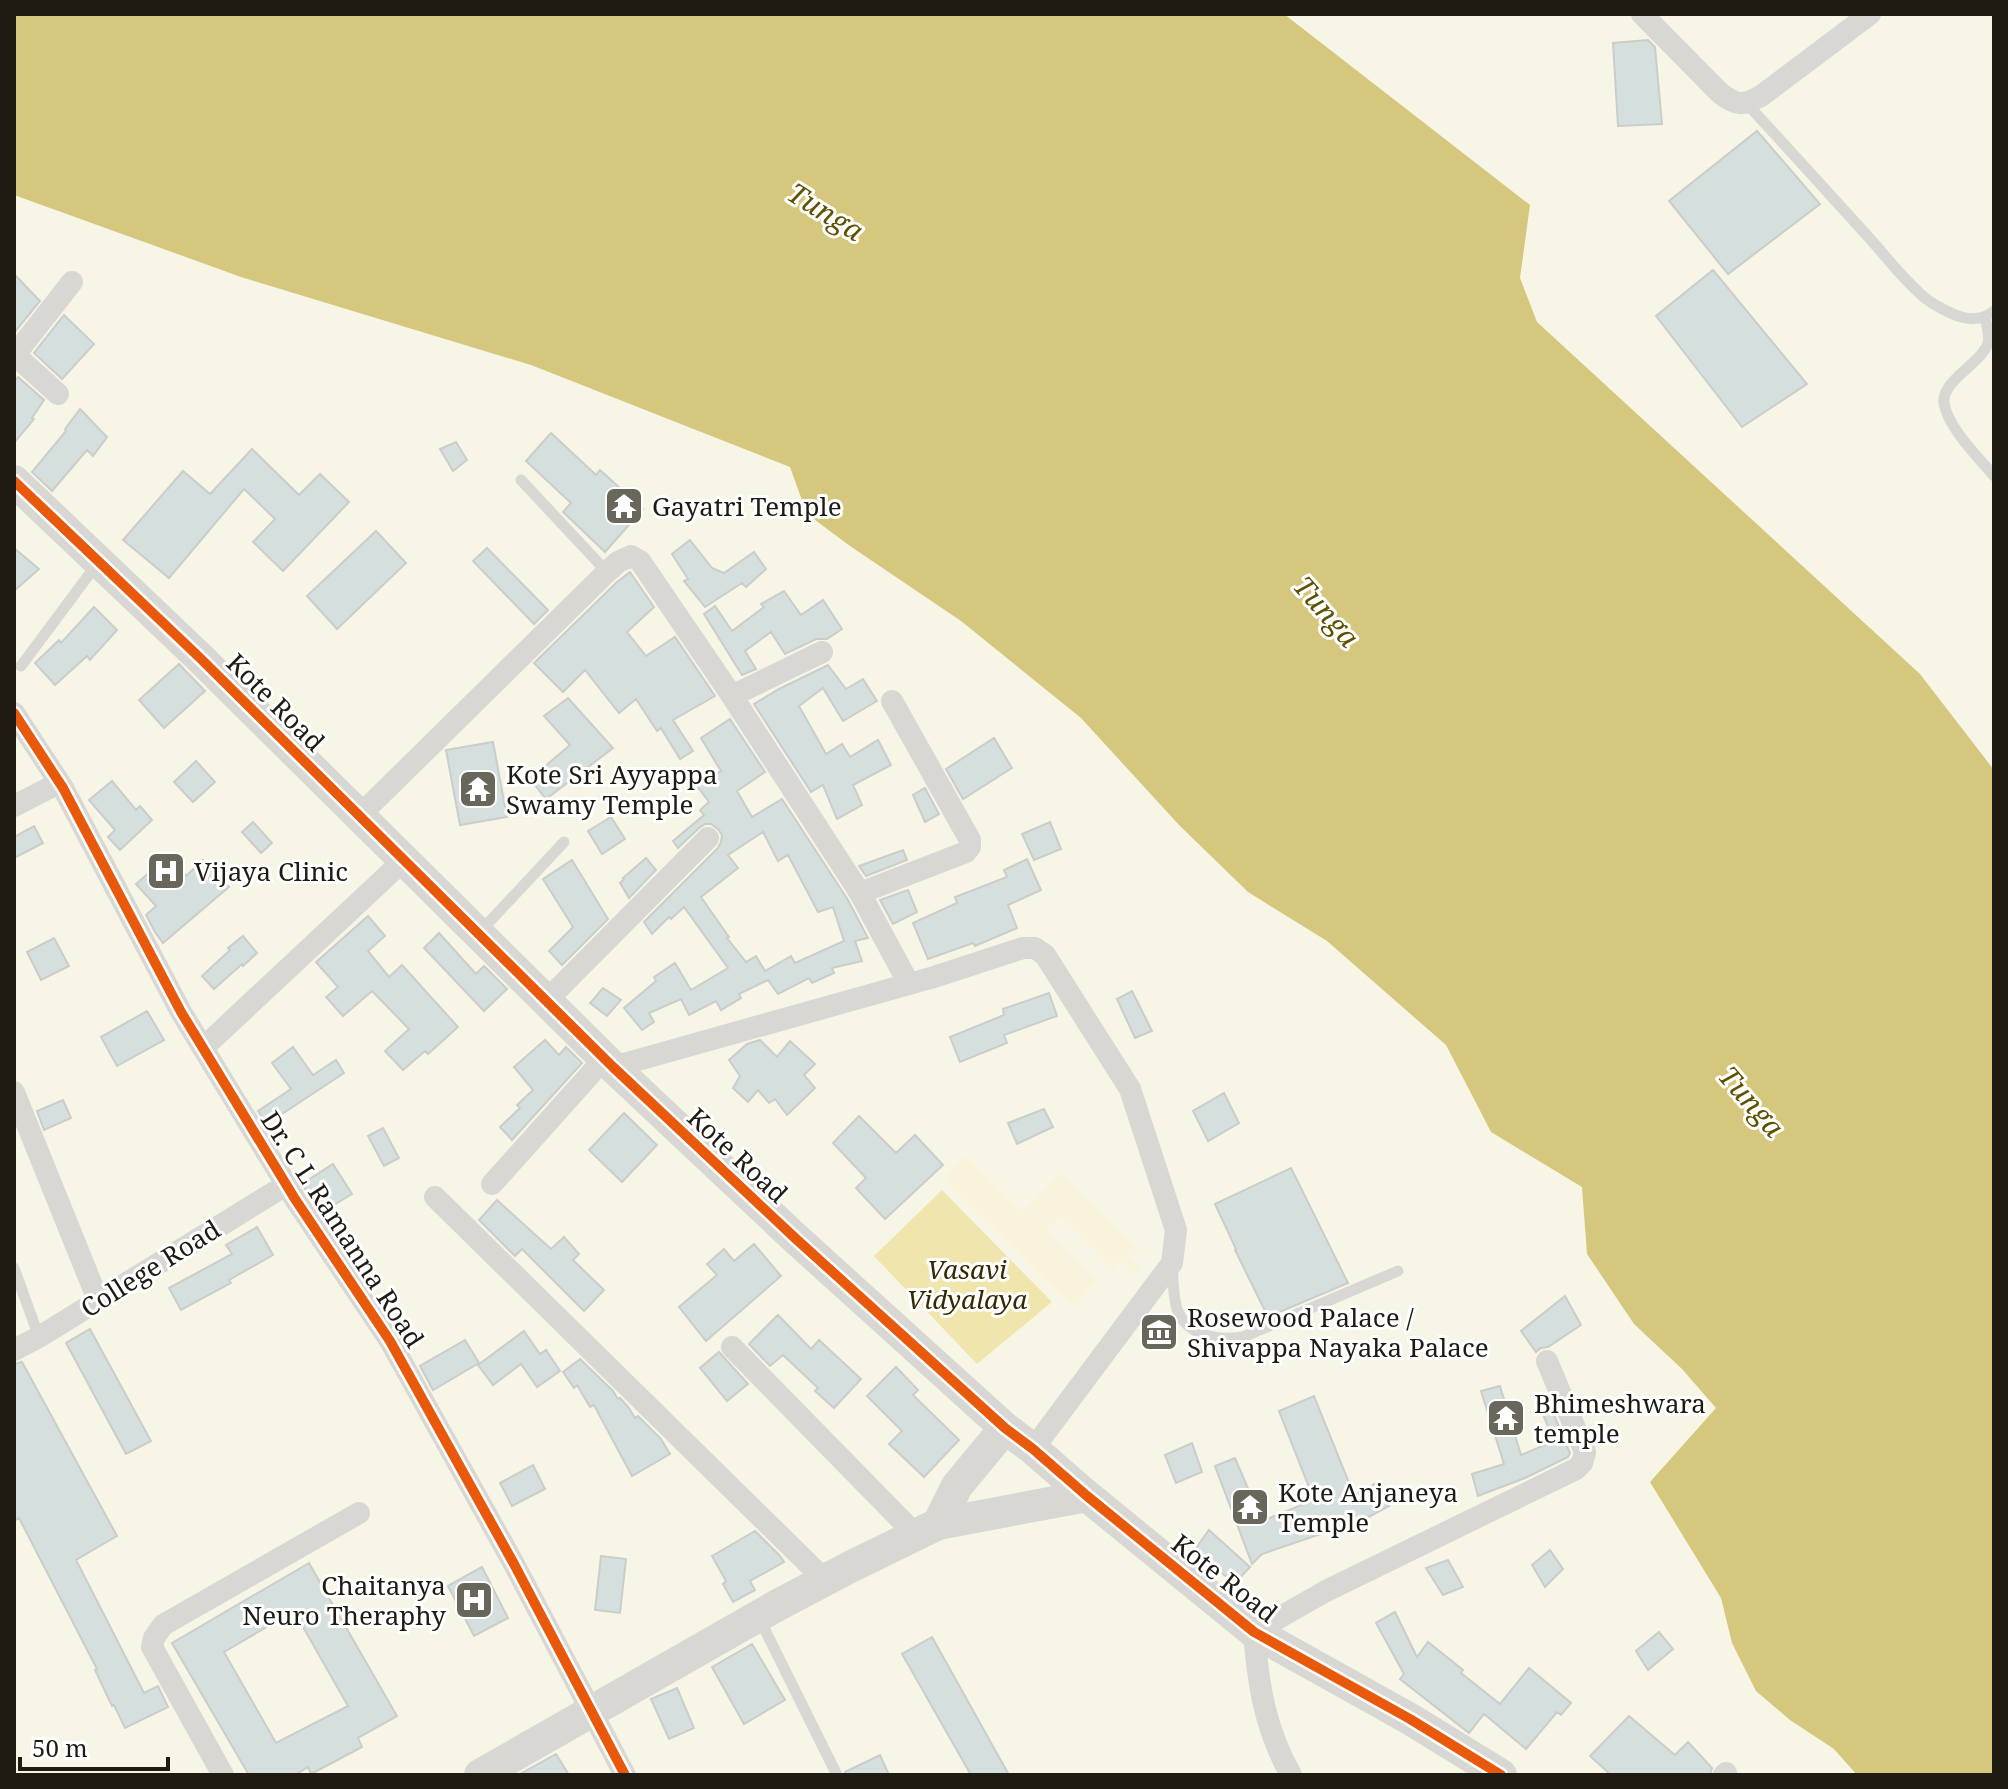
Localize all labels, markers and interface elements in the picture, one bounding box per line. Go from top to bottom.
water label: Tunga [781,173,872,249]
temple icon: Gayatri Temple [603,485,645,527]
place label: Gayatri Temple [652,488,842,524]
water label: Tunga [1286,567,1369,655]
street label: Kote Road [219,645,333,759]
place label: Kote Sri Ayyappa Swamy Temple [506,756,718,822]
temple icon: Kote Sri Ayyappa Swamy Temple [457,768,499,810]
hospital icon: Vijaya Clinic [145,850,187,892]
place label: Vijaya Clinic [194,853,348,889]
water label: Tunga [1711,1057,1794,1145]
street label: Kote Road [680,1099,796,1211]
street label: Dr. C L Ramanna Road [253,1104,433,1354]
street label: College Road [73,1211,227,1325]
park label: Vasavi Vidyalaya [907,1251,1027,1317]
place label: Rosewood Palace / Shivappa Nayaka Palace [1187,1299,1489,1365]
museum icon: Rosewood Palace / Shivappa Nayaka Palace [1138,1311,1180,1353]
place label: Bhimeshwara temple [1534,1385,1706,1451]
temple icon: Bhimeshwara temple [1485,1397,1527,1439]
place label: Kote Anjaneya Temple [1278,1474,1458,1540]
temple icon: Kote Anjaneya Temple [1229,1486,1271,1528]
street label: Kote Road [1165,1525,1285,1631]
place label: Chaitanya Neuro Theraphy [242,1567,446,1633]
hospital icon: Chaitanya Neuro Theraphy [453,1579,495,1621]
scale bar [20,1721,168,1771]
text: 50 m [32,1731,88,1764]

